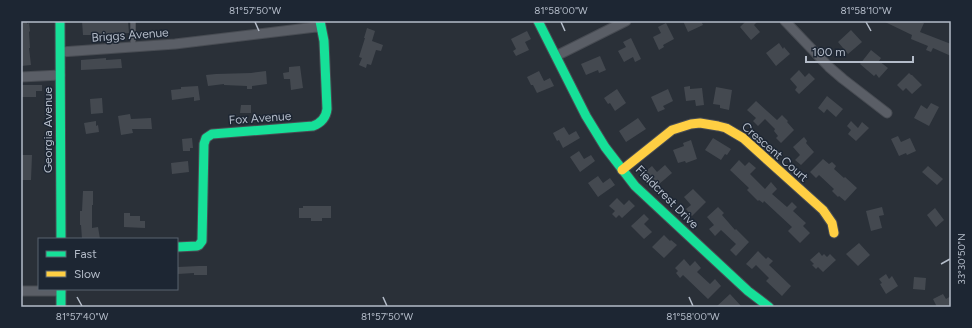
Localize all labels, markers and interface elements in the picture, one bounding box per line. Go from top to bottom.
text: 81°57'50"W [229,4,281,17]
text: 81°58'00"W [534,4,588,17]
text: 81°58'10"W [840,4,892,17]
street label: Briggs Avenue [91,25,170,45]
scale bar [806,38,913,64]
text: 100 m [812,45,846,59]
street label: Georgia Avenue [41,86,55,173]
street label: Fox Avenue [228,109,292,127]
street label: Crescent Court [739,119,811,185]
street label: Fieldcrest Drive [633,163,702,232]
text: 33°30'50"N [955,233,968,285]
legend [38,238,178,290]
text: Fast [74,247,97,261]
text: Slow [74,267,101,281]
text: 81°57'40"W [56,310,109,323]
text: 81°57'50"W [361,310,413,323]
text: 81°58'00"W [666,310,720,323]

